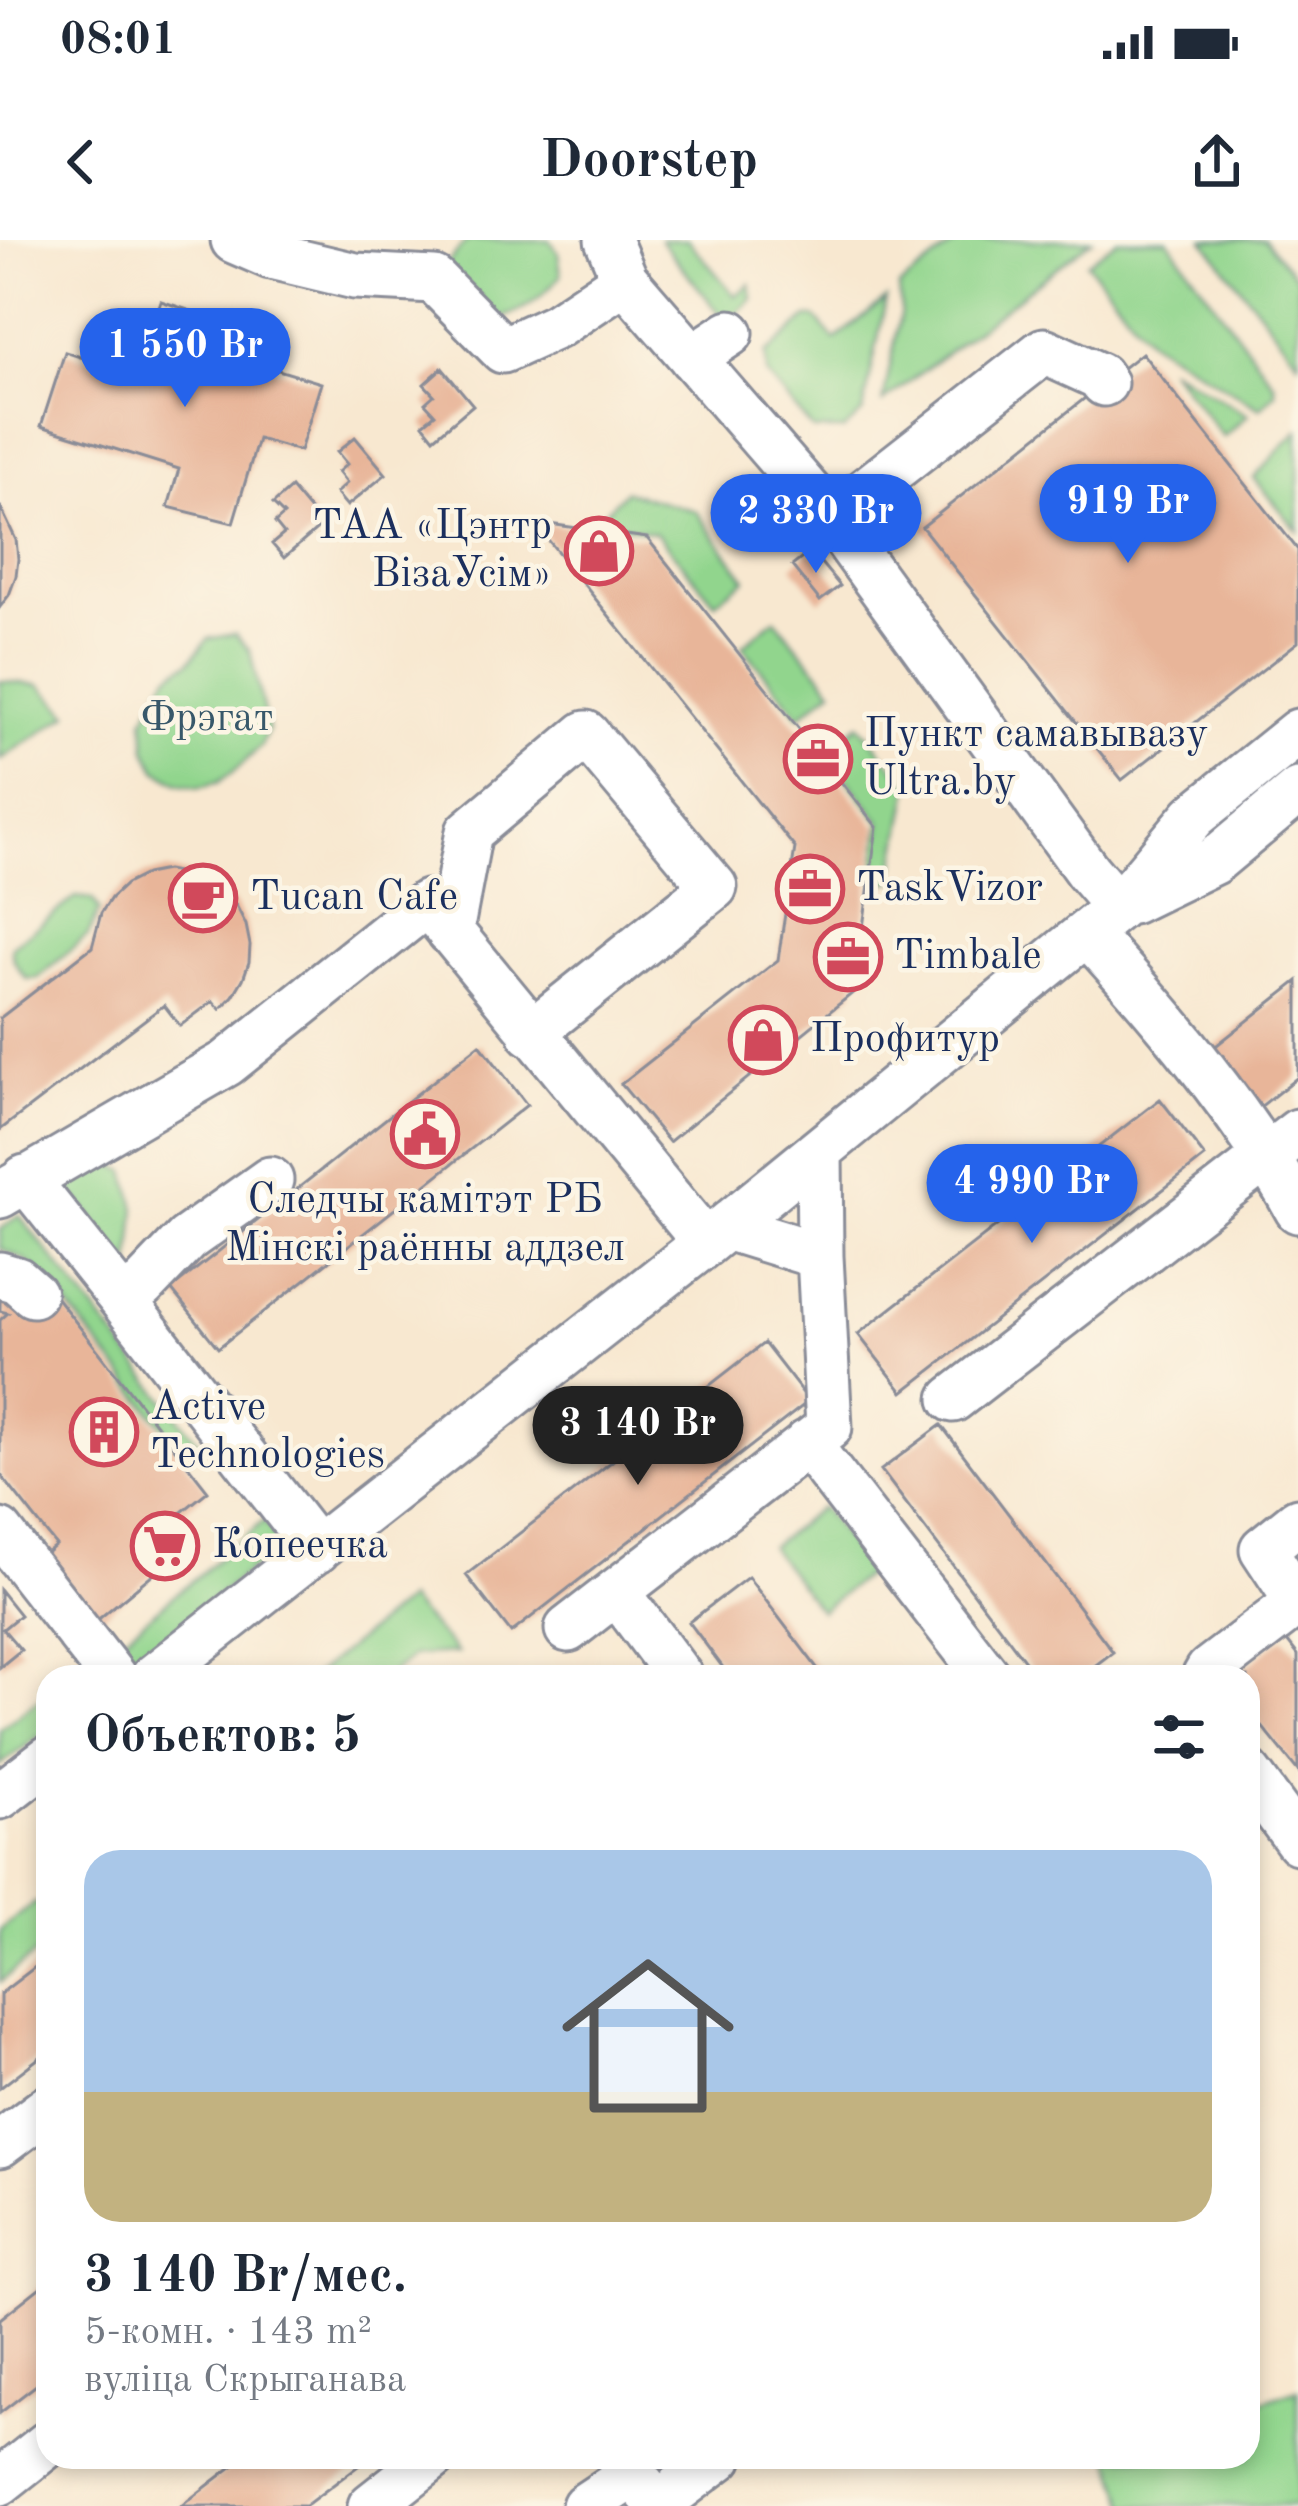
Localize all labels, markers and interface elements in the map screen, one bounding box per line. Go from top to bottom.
text: 08:01 [60,19,177,64]
icon: back [48,129,114,195]
icon: share [1184,129,1250,195]
text: Doorstep [540,135,758,189]
pin: 1 550 Br [61,308,309,410]
text: 1 550 Br [107,327,263,366]
pin: 919 Br [1030,464,1226,566]
pin: 2 330 Br [692,474,940,576]
text: 919 Br [1066,483,1190,522]
text: 2 330 Br [738,493,894,532]
place label: ТАА «Цэнтр ВізаУсім» [312,506,552,596]
shop icon: ТАА «Цэнтр ВізаУсім» [564,516,634,586]
park label: Фрэгат [140,698,274,740]
place label: Пункт самавывазу Ultra.by [864,714,1208,804]
office icon: Пункт самавывазу Ultra.by [783,724,853,794]
office icon: TaskVizor [775,854,845,924]
cafe icon: Tucan Cafe [168,863,238,933]
place label: TaskVizor [856,868,1043,910]
place label: Tucan Cafe [250,877,458,919]
office icon: Timbale [813,922,883,992]
place label: Timbale [894,936,1042,978]
shop icon: Профитур [728,1005,798,1075]
place label: Профитур [810,1019,1000,1062]
public building icon: Следчы камітэт РБ Мінскі раённы аддзел [390,1099,460,1169]
pin: 4 990 Br [908,1144,1156,1246]
text: 4 990 Br [954,1163,1110,1202]
place label: Следчы камітэт РБ Мінскі раённы аддзел [225,1180,625,1270]
pin: 3 140 Br [514,1386,762,1488]
place label: Active Technologies [150,1387,385,1477]
building icon: Active Technologies [69,1397,139,1467]
text: 3 140 Br [560,1405,716,1444]
supermarket icon: Копеечка [130,1511,200,1581]
place label: Копеечка [212,1525,388,1567]
icon: filters [1146,1704,1212,1770]
text: Объектов: 5 [84,1712,361,1763]
icon: home [540,1928,756,2144]
text: 3 140 Br/мес. [84,2252,407,2303]
text: 5-комн. · 143 m² [84,2313,372,2352]
text: вуліца Скрыганава [84,2361,406,2400]

